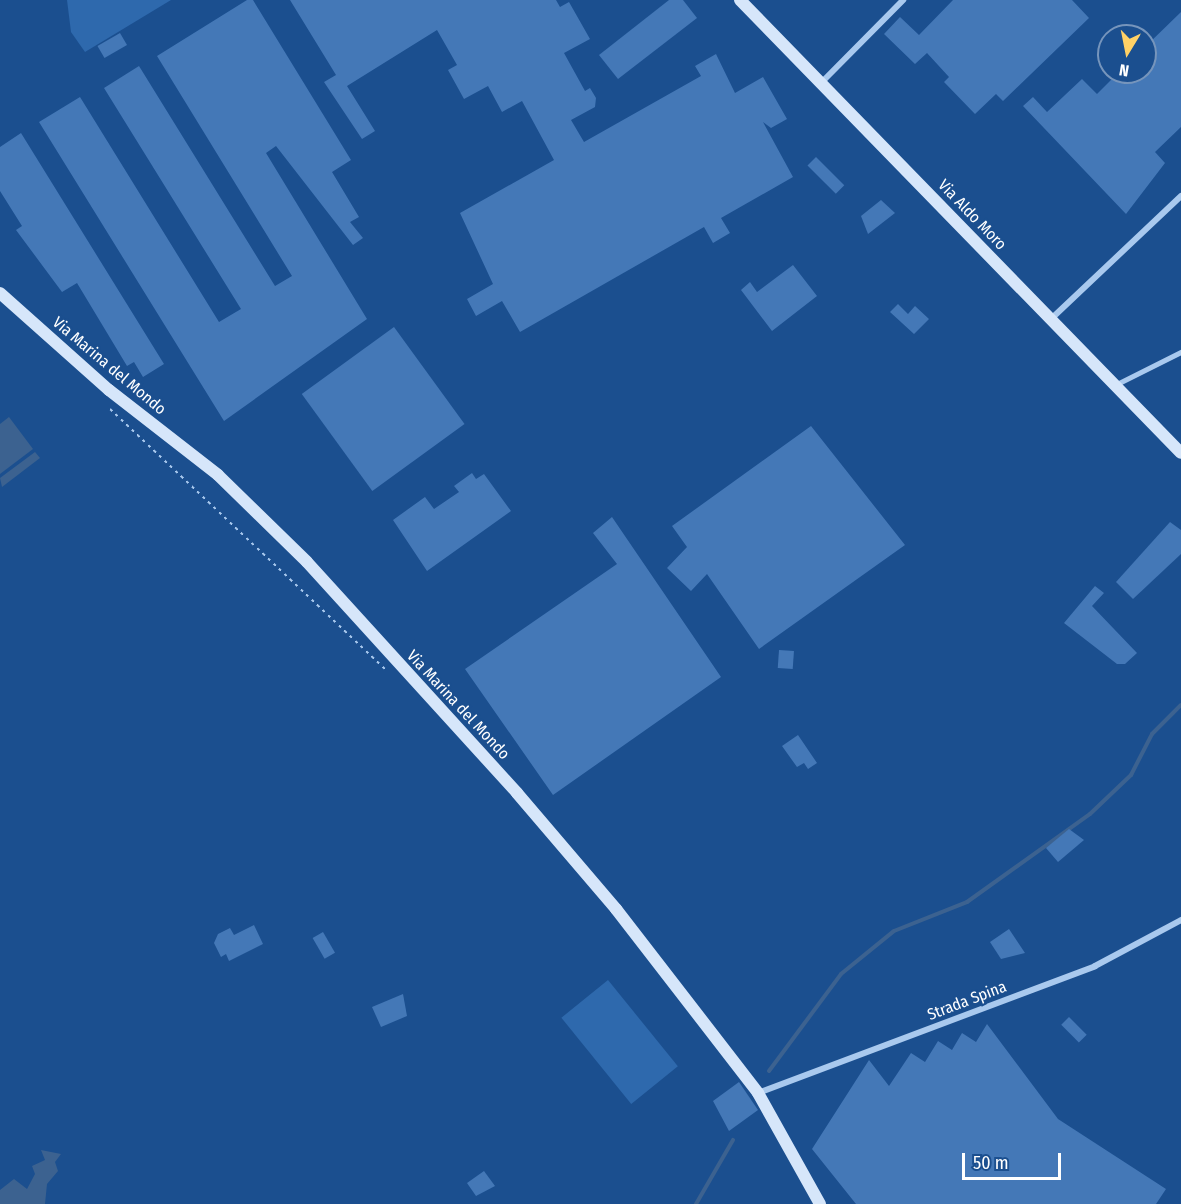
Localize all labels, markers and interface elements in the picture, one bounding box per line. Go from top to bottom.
north arrow [1097,24,1157,84]
text: N [1118,60,1131,80]
street label: Via Aldo Moro [934,176,1010,254]
street label: Via Marina del Mondo [48,313,170,419]
street label: Via Marina del Mondo [402,646,514,764]
street label: Strada Spina [925,977,1009,1025]
scale bar [965,1141,1064,1179]
text: 50 m [973,1152,1009,1174]

